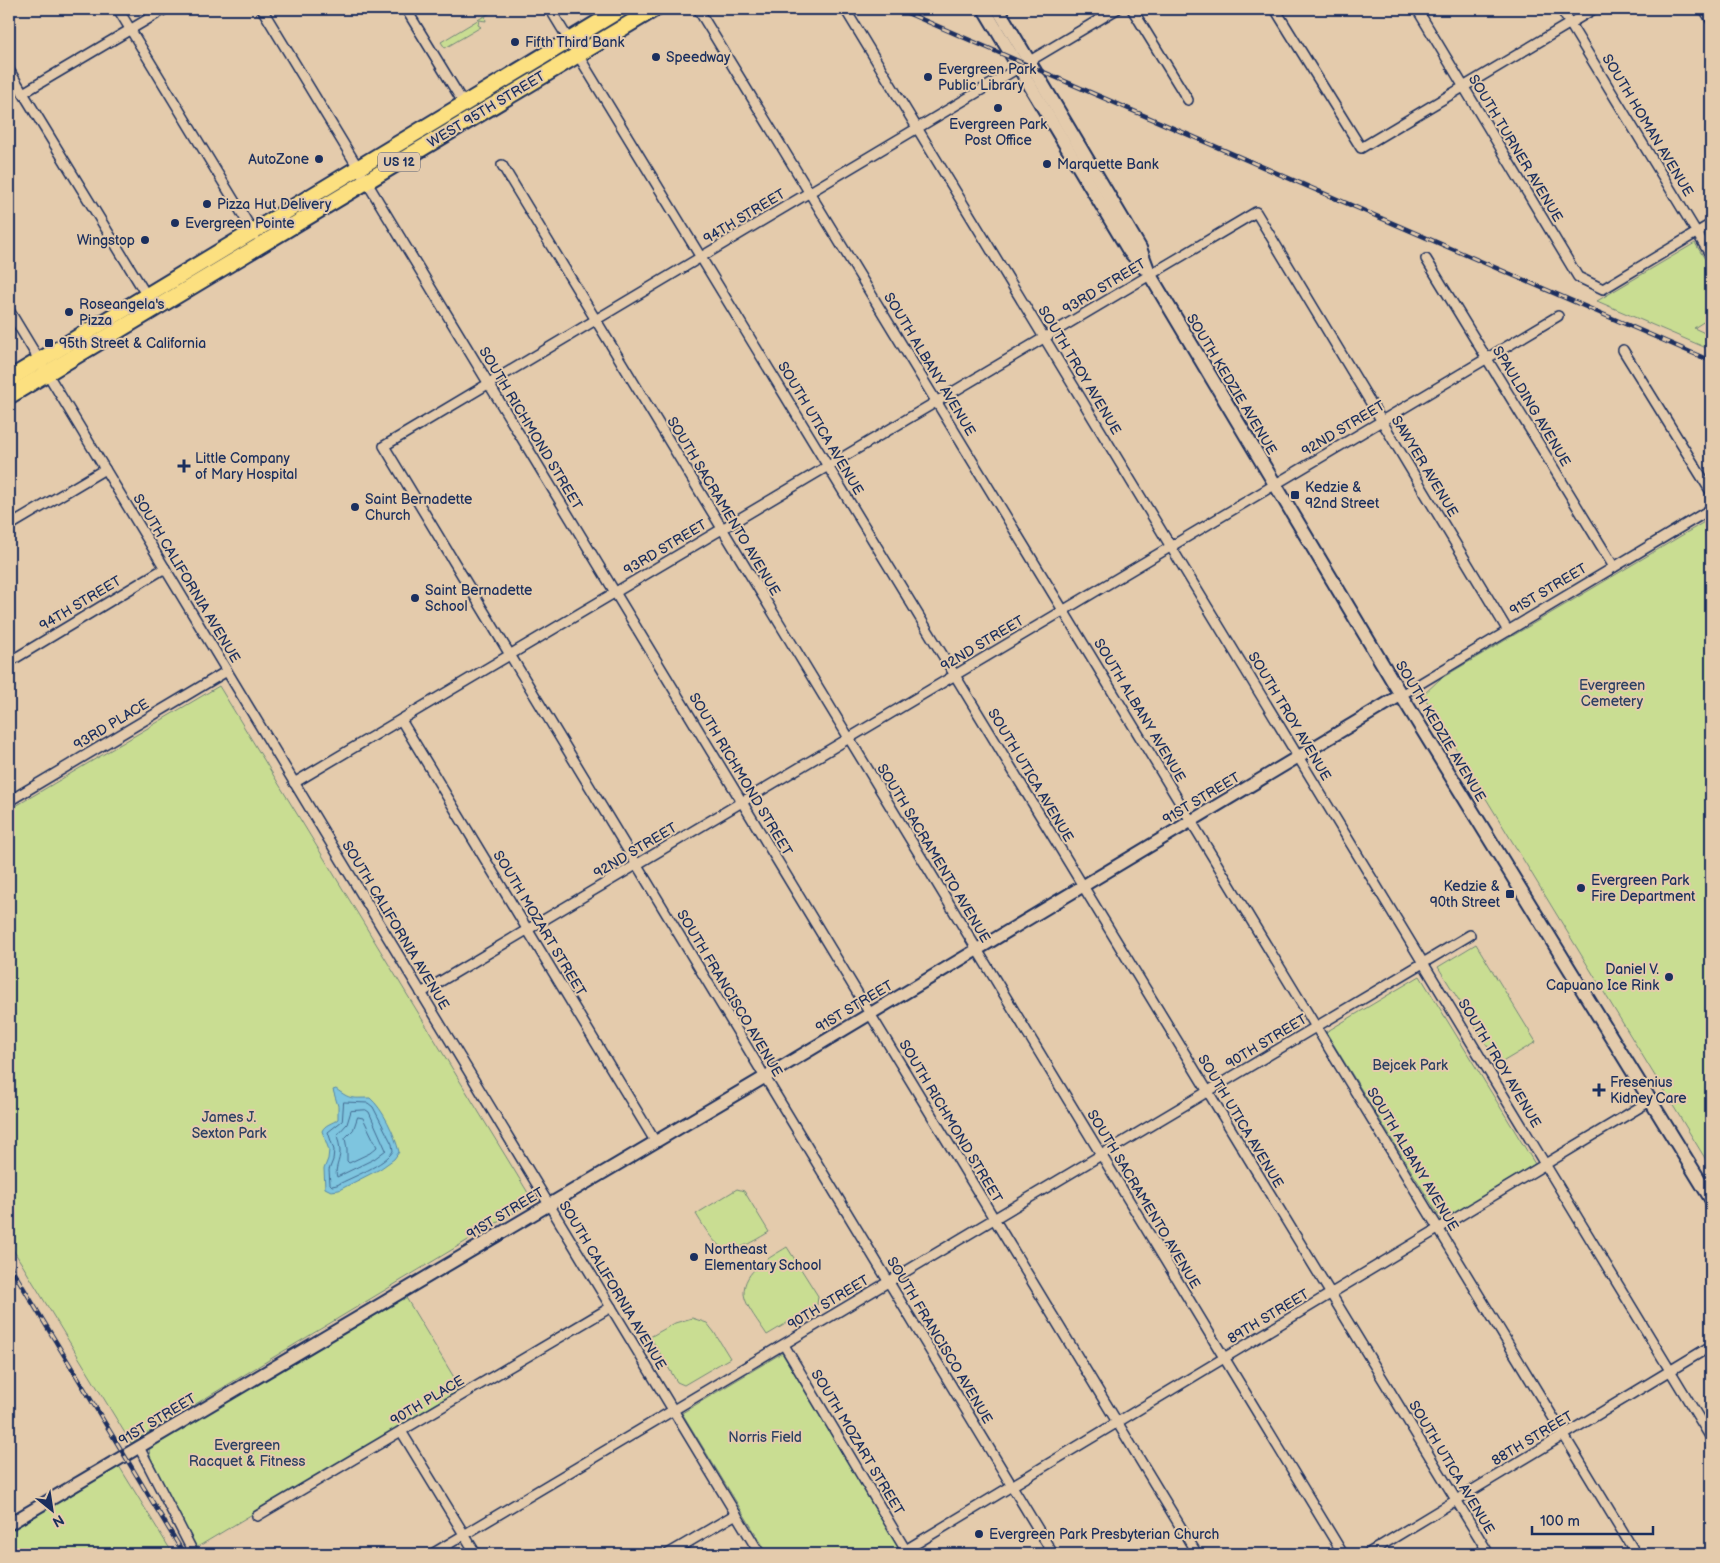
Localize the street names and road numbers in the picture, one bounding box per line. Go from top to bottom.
street label: SOUTH HOMAN AVENUE [1598,51,1697,199]
street label: WEST 95TH STREET [424,67,549,151]
street label: SOUTH TURNER AVENUE [1465,72,1566,225]
road number: US 12 [378,152,420,172]
street label: 94TH STREET [700,185,789,247]
street label: 93RD STREET [1060,255,1149,318]
street label: SOUTH ALBANY AVENUE [880,289,979,439]
street label: SOUTH TROY AVENUE [1034,303,1125,438]
street label: SOUTH KEDZIE AVENUE [1183,311,1280,458]
street label: SPAULDING AVENUE [1489,343,1574,470]
street label: SOUTH RICHMOND STREET [475,344,586,513]
street label: SOUTH UTICA AVENUE [774,359,867,498]
street label: 92ND STREET [1299,397,1388,460]
street label: SAWYER AVENUE [1388,412,1462,520]
street label: SOUTH SACRAMENTO AVENUE [663,414,784,599]
street label: SOUTH CALIFORNIA AVENUE [129,491,244,666]
street label: 93RD STREET [621,516,710,579]
street label: 91ST STREET [1507,559,1590,619]
street label: 94TH STREET [36,572,125,634]
street label: 92ND STREET [938,612,1027,675]
street label: SOUTH ALBANY AVENUE [1090,635,1189,785]
street label: SOUTH TROY AVENUE [1244,649,1335,784]
street label: SOUTH KEDZIE AVENUE [1392,658,1489,805]
street label: SOUTH RICHMOND STREET [685,690,796,859]
street label: 93RD PLACE [71,695,152,754]
street label: SOUTH UTICA AVENUE [984,706,1077,845]
street label: SOUTH SACRAMENTO AVENUE [873,761,994,946]
street label: 91ST STREET [1160,768,1243,828]
street label: 92ND STREET [591,819,680,882]
street label: SOUTH CALIFORNIA AVENUE [338,838,453,1013]
street label: SOUTH MOZART STREET [489,848,590,1000]
street label: SOUTH FRANCISCO AVENUE [673,907,786,1080]
street label: 91ST STREET [813,976,896,1036]
street label: SOUTH TROY AVENUE [1454,996,1545,1131]
street label: 90TH STREET [1222,1010,1311,1072]
street label: SOUTH RICHMOND STREET [895,1037,1006,1206]
street label: SOUTH UTICA AVENUE [1194,1052,1287,1191]
street label: SOUTH ALBANY AVENUE [1363,1084,1462,1234]
street label: SOUTH SACRAMENTO AVENUE [1083,1107,1204,1292]
street label: 91ST STREET [464,1183,547,1243]
street label: SOUTH CALIFORNIA AVENUE [555,1198,670,1373]
street label: SOUTH FRANCISCO AVENUE [883,1254,996,1427]
street label: 90TH STREET [784,1271,873,1333]
street label: 89TH STREET [1225,1285,1313,1347]
street label: SOUTH MOZART STREET [807,1367,908,1519]
street label: 90TH PLACE [387,1372,467,1429]
street label: 91ST STREET [116,1389,199,1449]
street label: SOUTH UTICA AVENUE [1405,1398,1498,1537]
street label: 88TH STREET [1488,1407,1577,1469]

